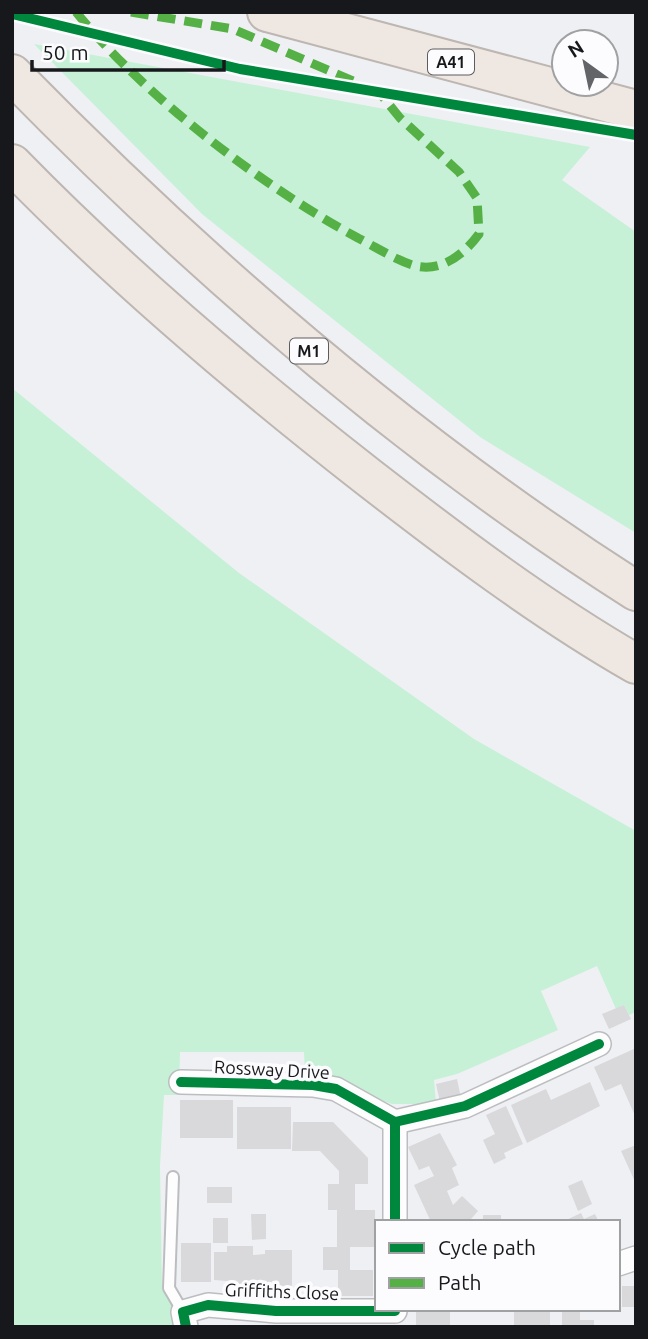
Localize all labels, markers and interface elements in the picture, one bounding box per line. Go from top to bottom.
scale bar [32,28,224,72]
north arrow [550,28,620,98]
text: N [564,36,588,62]
text: 50 m [42,40,89,64]
road number: A41 [428,50,474,74]
road number: M1 [290,338,328,364]
street label: Rossway Drive [214,1056,330,1082]
legend [375,1220,620,1311]
text: Cycle path [438,1235,536,1259]
text: Path [438,1270,481,1294]
street label: Griffiths Close [224,1279,340,1303]

